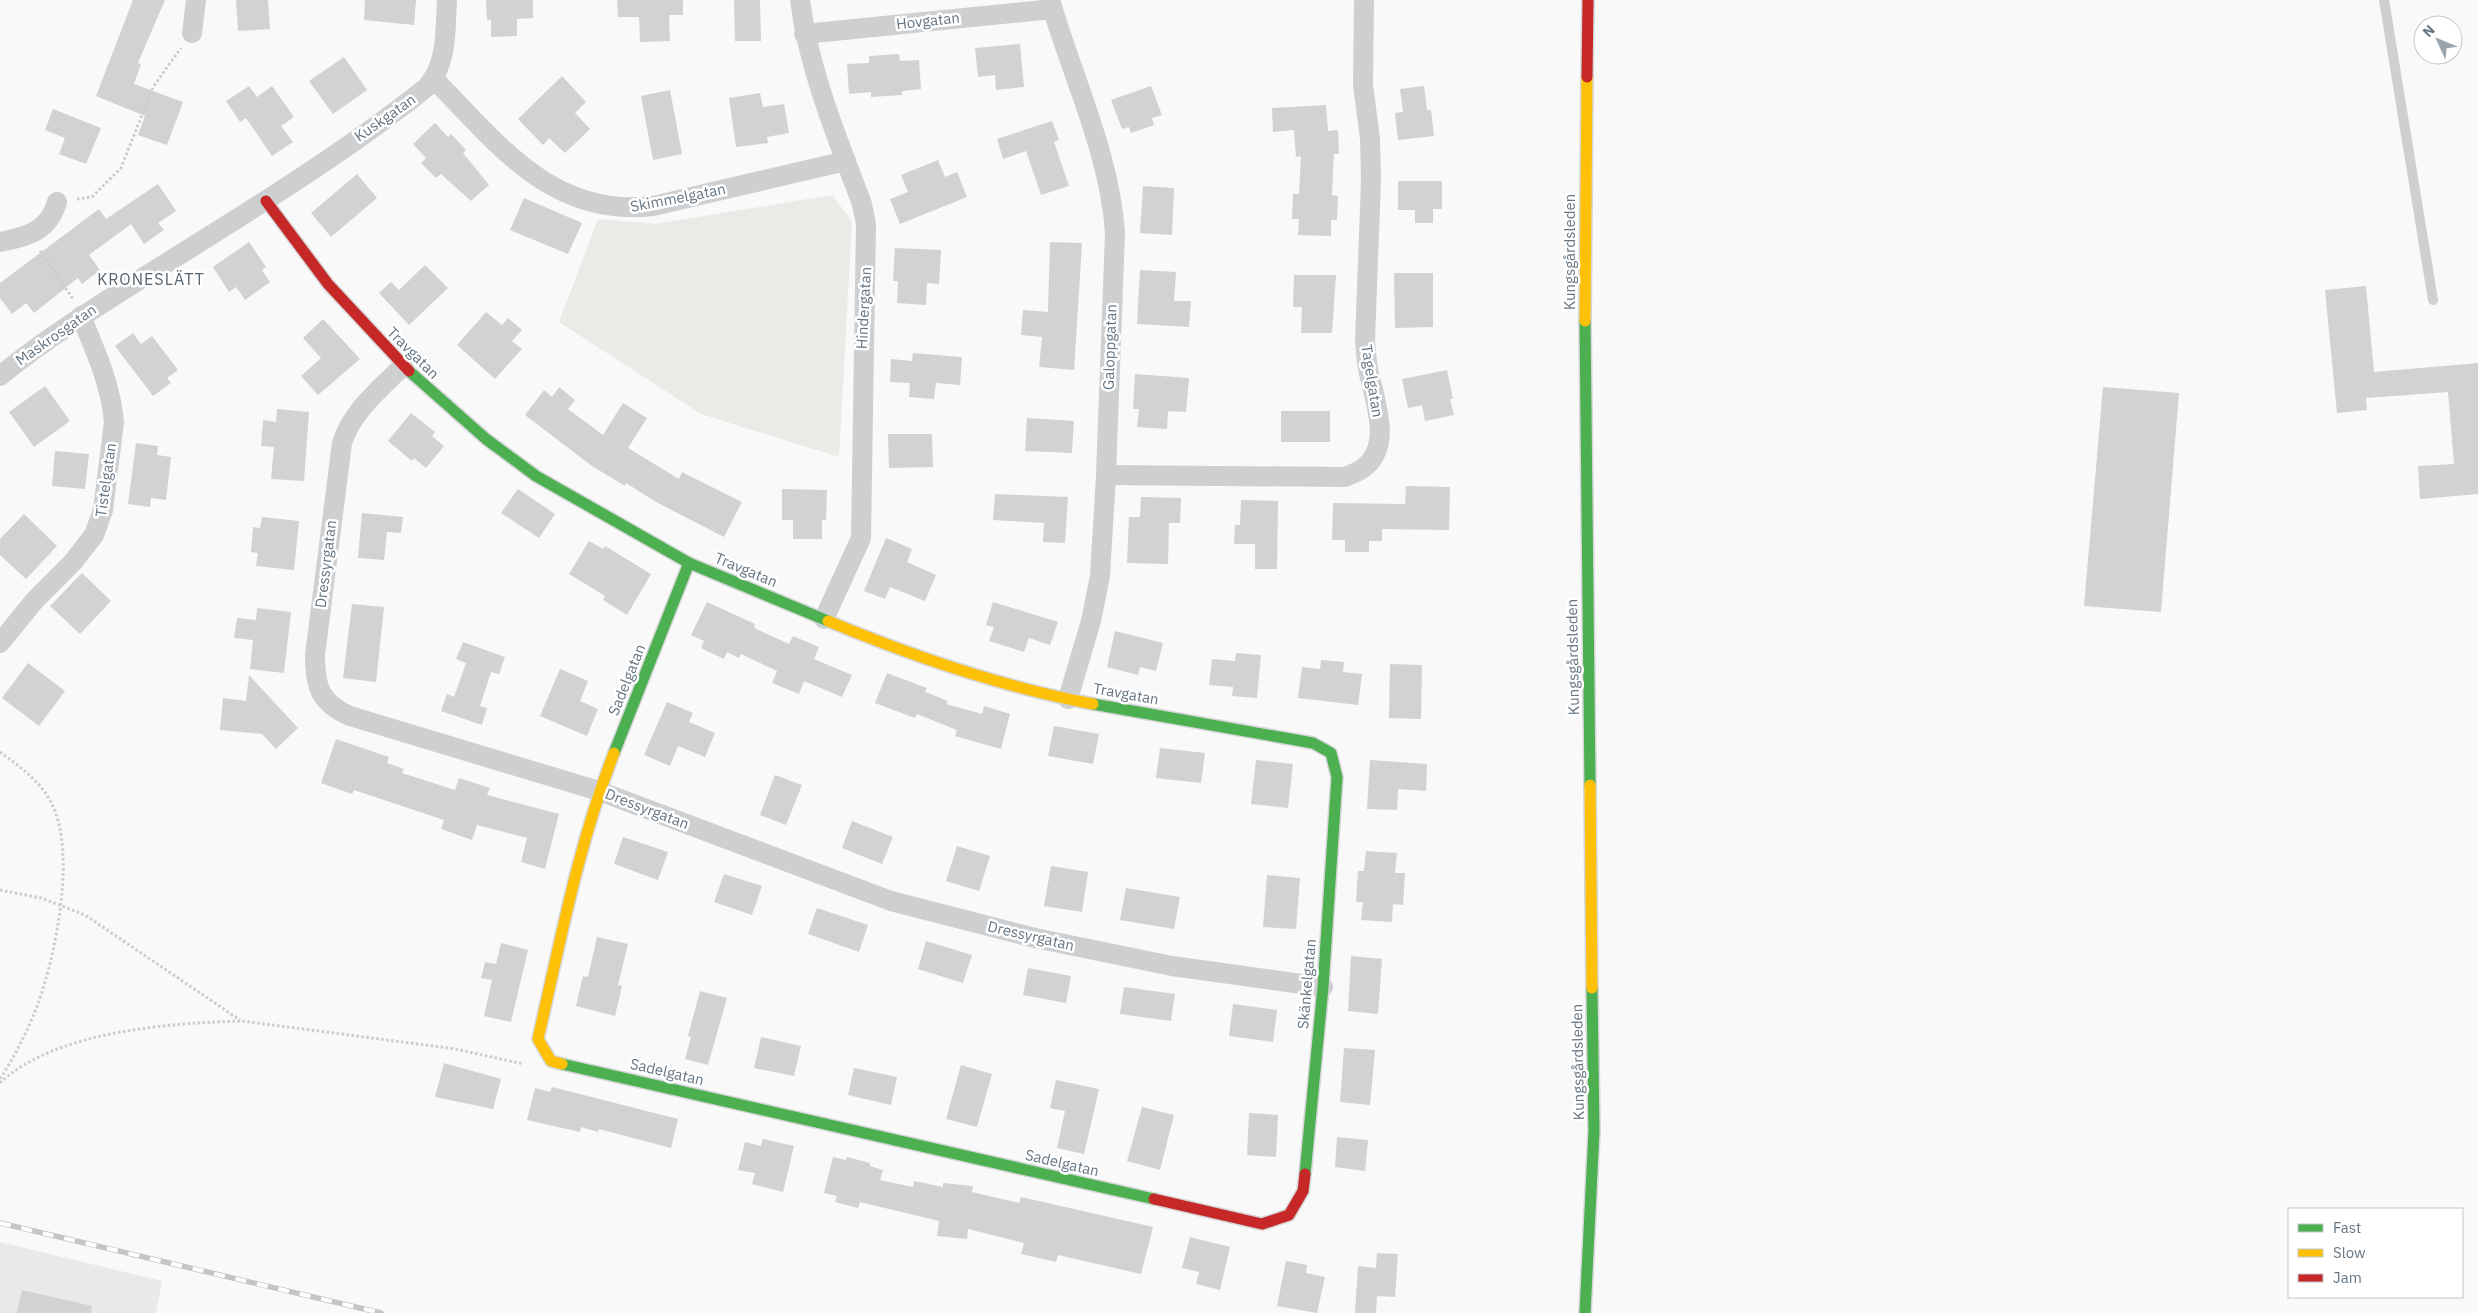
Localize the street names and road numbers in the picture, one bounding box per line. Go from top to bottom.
street label: Hovgatan [895,8,961,33]
street label: Kuskgatan [350,90,419,146]
street label: Skimmelgatan [629,179,727,216]
street label: Kungsgårdsleden [1560,194,1579,310]
street label: Hindergatan [852,266,875,350]
street label: Maskrosgatan [12,300,100,369]
street label: Galoppgatan [1099,304,1120,390]
street label: Travgatan [383,323,443,383]
street label: Tagelgatan [1357,343,1388,419]
street label: Tistelgatan [91,442,120,518]
street label: Dressyrgatan [311,519,340,609]
street label: Travgatan [712,548,780,591]
street label: Kungsgårdsleden [1562,599,1583,715]
street label: Sadelgatan [604,641,649,718]
street label: Travgatan [1092,678,1160,709]
street label: Dressyrgatan [603,784,692,833]
street label: Dressyrgatan [986,916,1076,955]
street label: Skänkelgatan [1293,938,1320,1030]
street label: Kungsgårdsleden [1567,1004,1588,1120]
street label: Sadelgatan [628,1054,706,1089]
street label: Sadelgatan [1023,1145,1101,1180]

